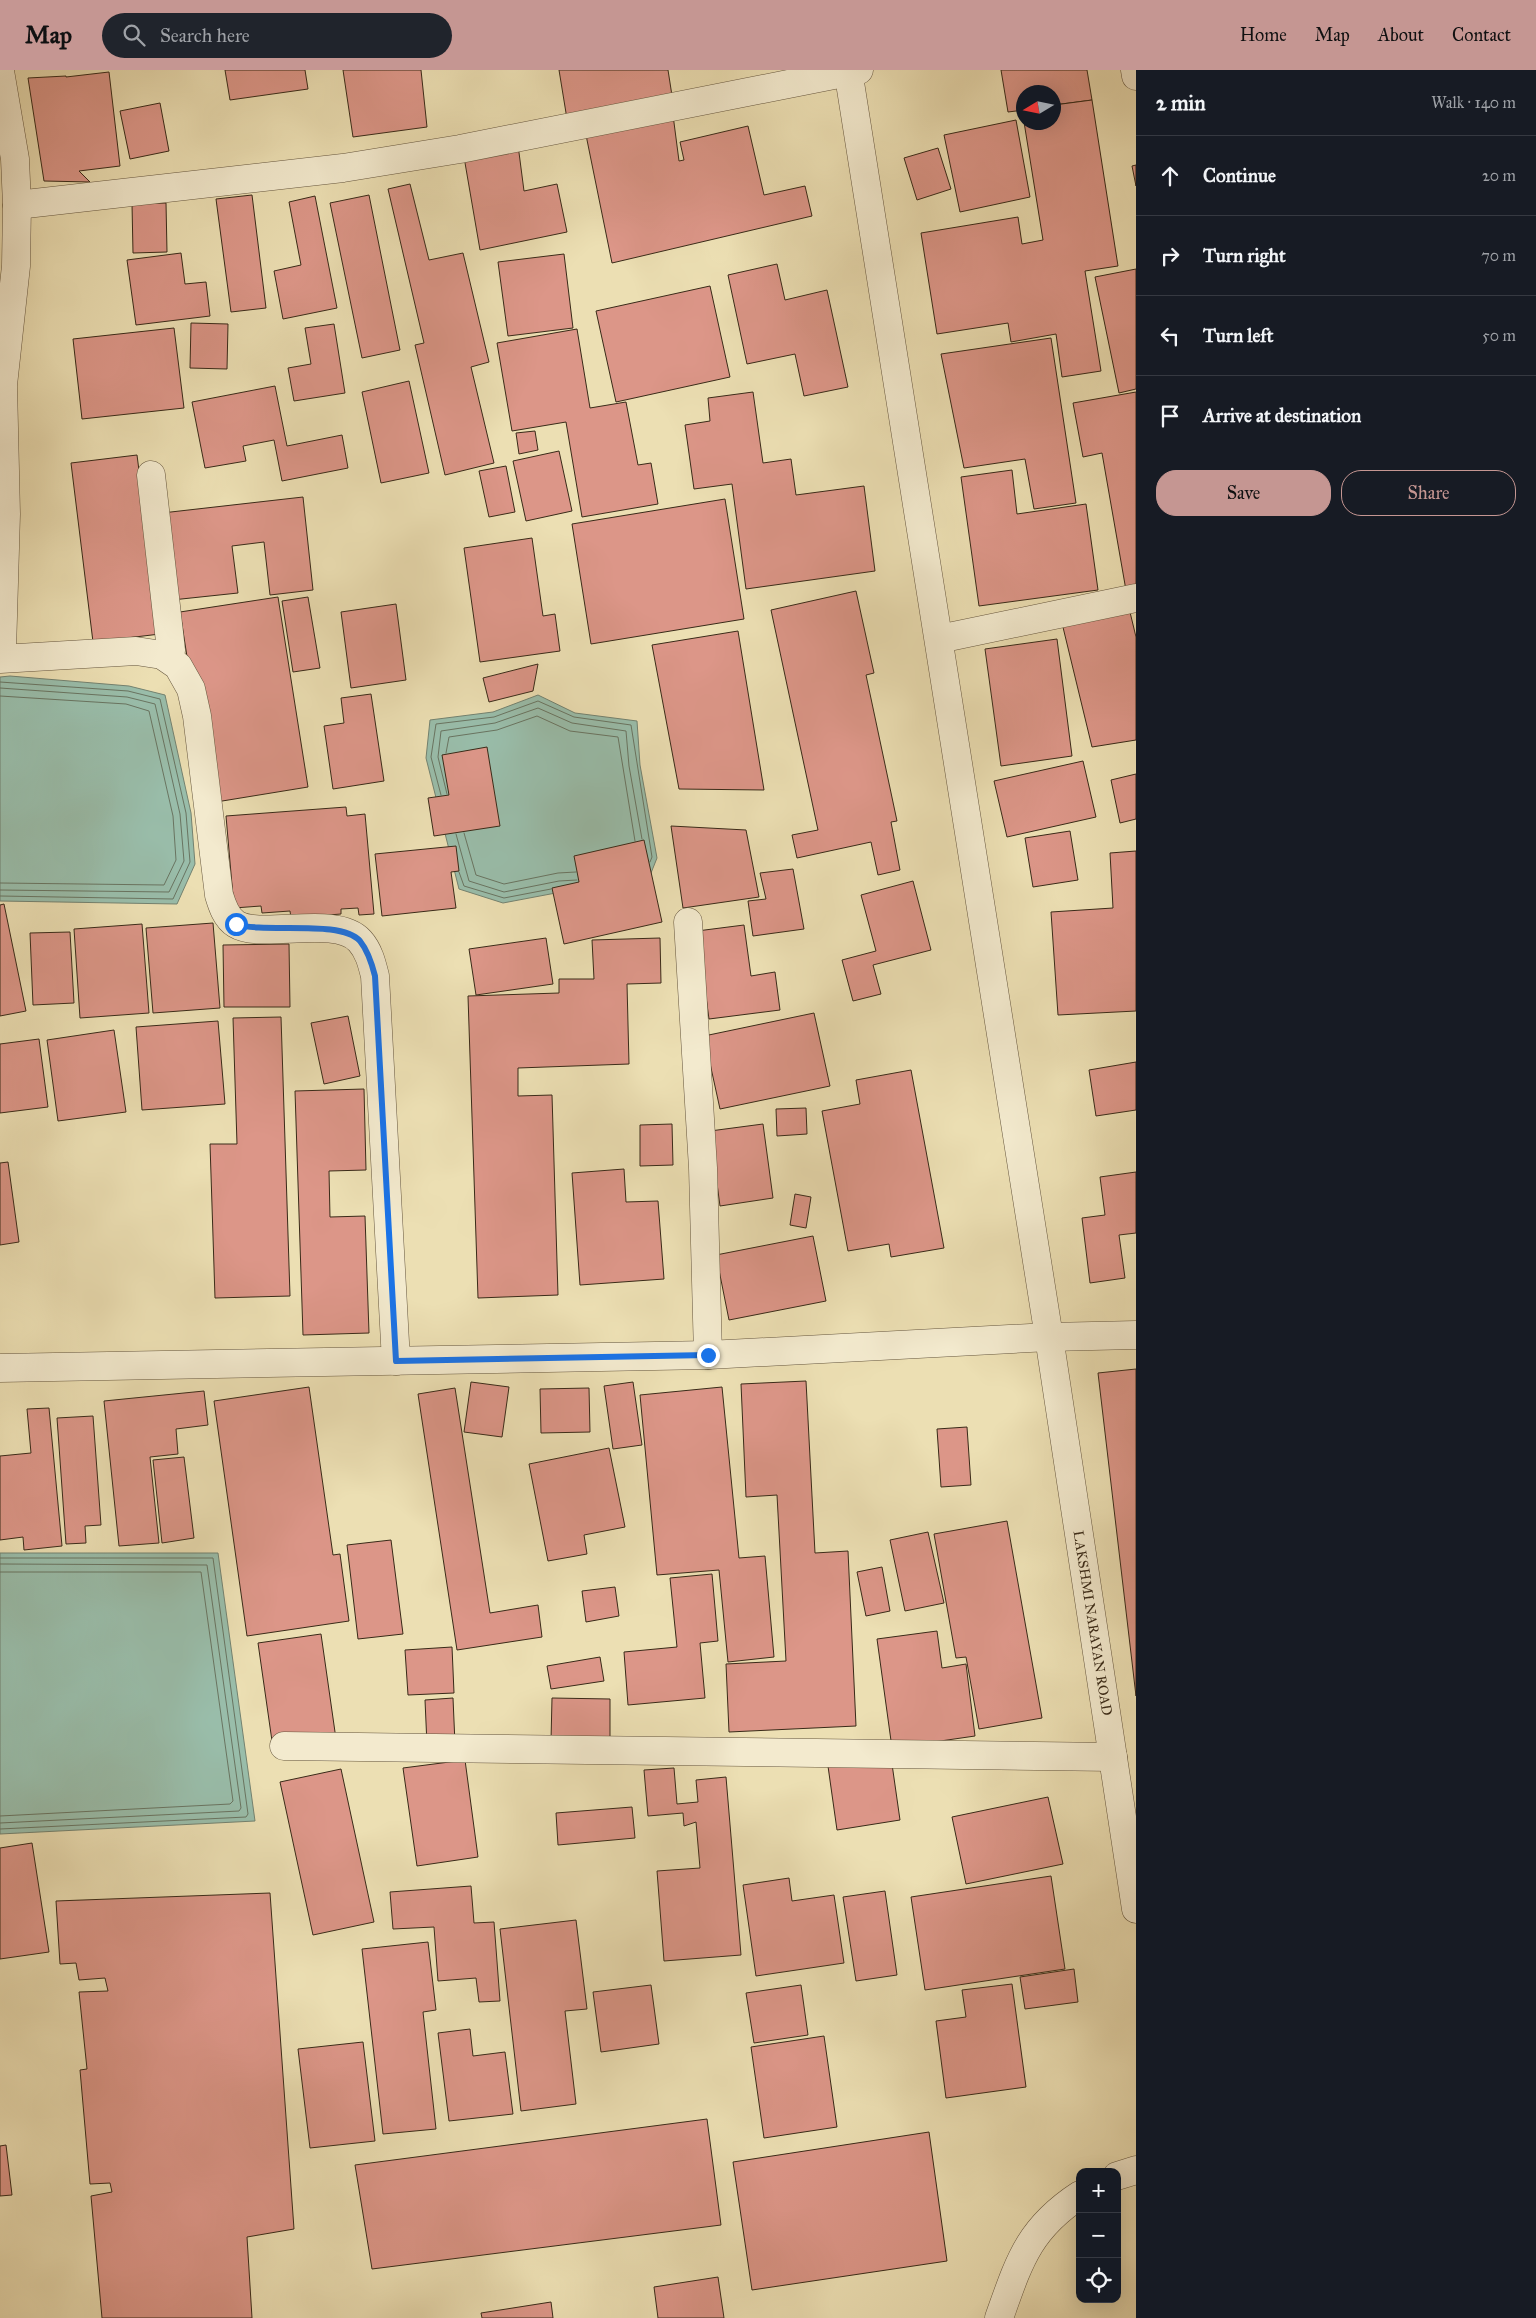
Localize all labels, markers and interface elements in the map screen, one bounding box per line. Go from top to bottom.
search box [102,13,452,58]
text: Map [25,20,72,50]
icon: search [120,21,148,49]
text: Search here [160,24,250,47]
text: Home [1240,24,1287,46]
text: Map [1315,24,1350,46]
text: About [1378,24,1424,46]
text: Contact [1452,24,1511,46]
north arrow [1016,85,1061,130]
text: 2 min [1156,90,1206,116]
text: Walk · 140 m [1431,93,1516,112]
icon: ahead [1156,162,1184,190]
text: Continue [1203,164,1276,187]
text: 20 m [1482,166,1516,185]
icon: right [1156,242,1184,270]
text: Turn right [1203,244,1286,267]
text: 70 m [1481,246,1516,265]
icon: left [1156,322,1184,350]
text: Turn left [1203,324,1273,347]
text: 50 m [1482,326,1516,345]
icon: arrive [1156,402,1184,430]
text: Arrive at destination [1203,404,1361,427]
button: Save [1156,470,1331,516]
button: Share [1341,470,1516,516]
route start [225,913,248,936]
route end [697,1344,720,1367]
street label: LAKSHMI NARAYAN ROAD [1069,1529,1116,1717]
map controls [1076,2168,1121,2303]
button: + [1076,2168,1121,2213]
button: − [1076,2213,1121,2258]
button: locate [1076,2258,1121,2303]

